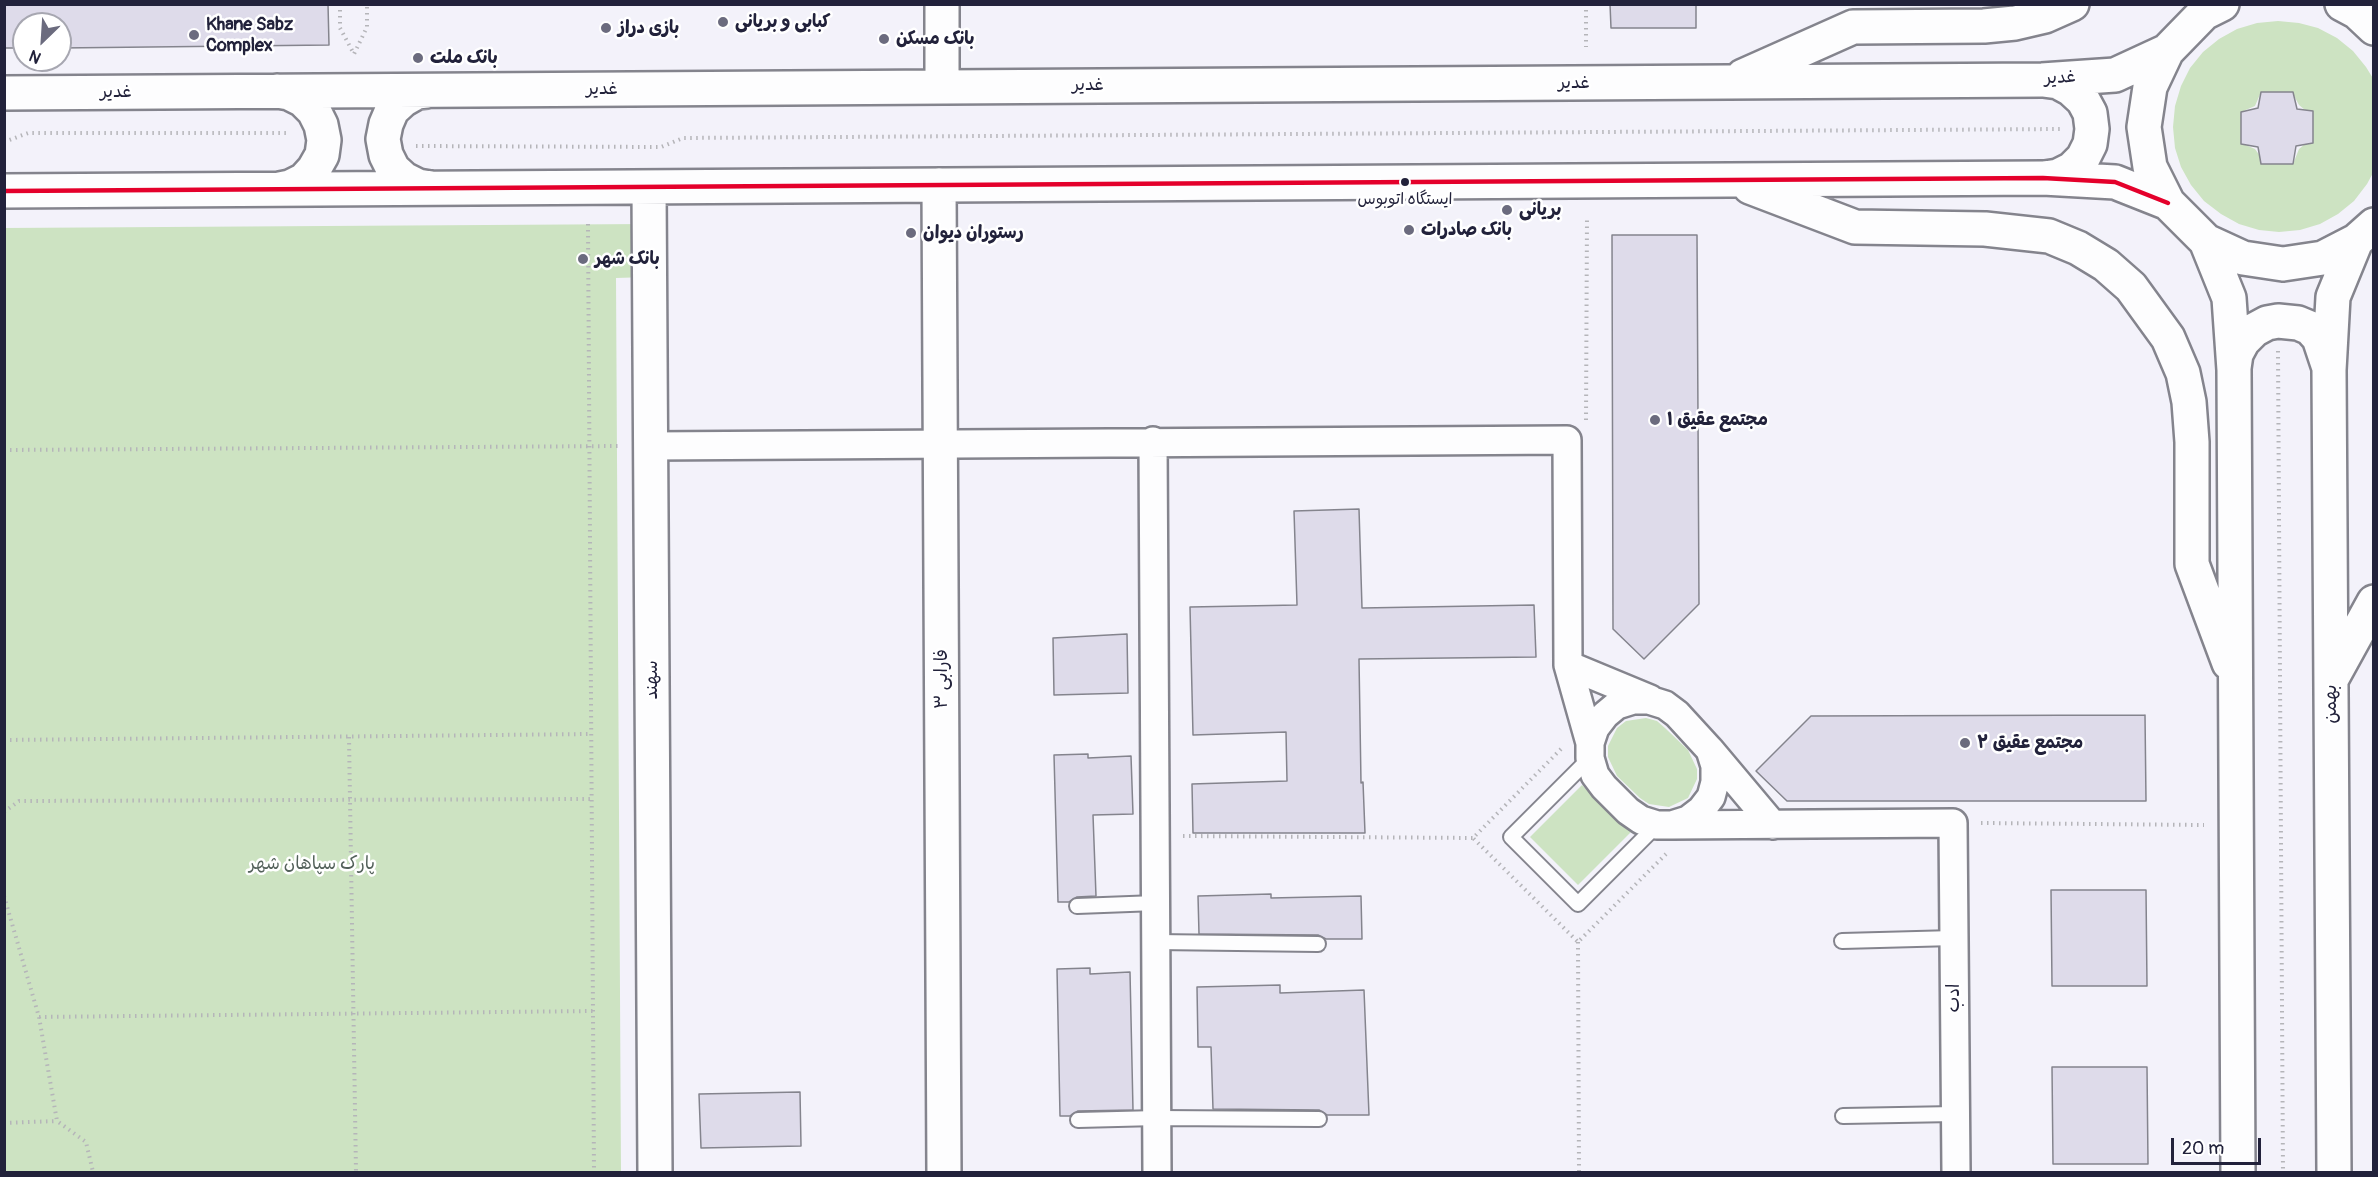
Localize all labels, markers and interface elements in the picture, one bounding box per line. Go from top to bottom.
place label: کبابی و بریانی [735,11,831,33]
north arrow [12,12,72,72]
place label: Khane Sabz Complex [206,14,293,57]
marker: کبابی و بریانی [716,15,730,29]
place label: بازی دراز [618,17,679,39]
marker: بازی دراز [599,21,613,35]
marker: Khane Sabz Complex [187,28,201,42]
place label: بانک مسکن [896,28,975,50]
marker: بانک مسکن [877,32,891,46]
text: N [26,45,44,68]
place label: بانک ملت [430,47,498,69]
marker: بانک ملت [411,51,425,65]
street label: غدیر [2044,66,2076,90]
street label: غدیر [1558,72,1590,94]
street label: غدیر [1072,74,1104,96]
street label: غدیر [586,78,618,100]
street label: غدیر [100,81,132,103]
marker: ایستگاه اتوبوس [1399,176,1411,188]
place label: ایستگاه اتوبوس [1358,190,1452,210]
place label: بریانی [1519,199,1561,221]
marker: بریانی [1500,203,1514,217]
place label: بانک صادرات [1421,219,1512,241]
place label: رستوران دیوان [923,222,1024,244]
marker: بانک صادرات [1402,223,1416,237]
marker: رستوران دیوان [904,226,918,240]
place label: بانک شهر [595,248,660,270]
marker: بانک شهر [576,252,590,266]
place label: مجتمع عقیق ۱ [1667,409,1768,431]
marker: مجتمع عقیق ۱ [1648,413,1662,427]
street label: فارابی ۳ [931,649,953,709]
street label: سهند [641,660,663,700]
street label: بهمن [2320,685,2342,723]
place label: مجتمع عقیق ۲ [1977,732,2083,754]
marker: مجتمع عقیق ۲ [1958,736,1972,750]
park label: پارک سپاهان شهر [249,853,375,875]
street label: ادب [1943,984,1965,1012]
scale bar [2174,1126,2264,1164]
text: 20 m [2182,1137,2224,1160]

